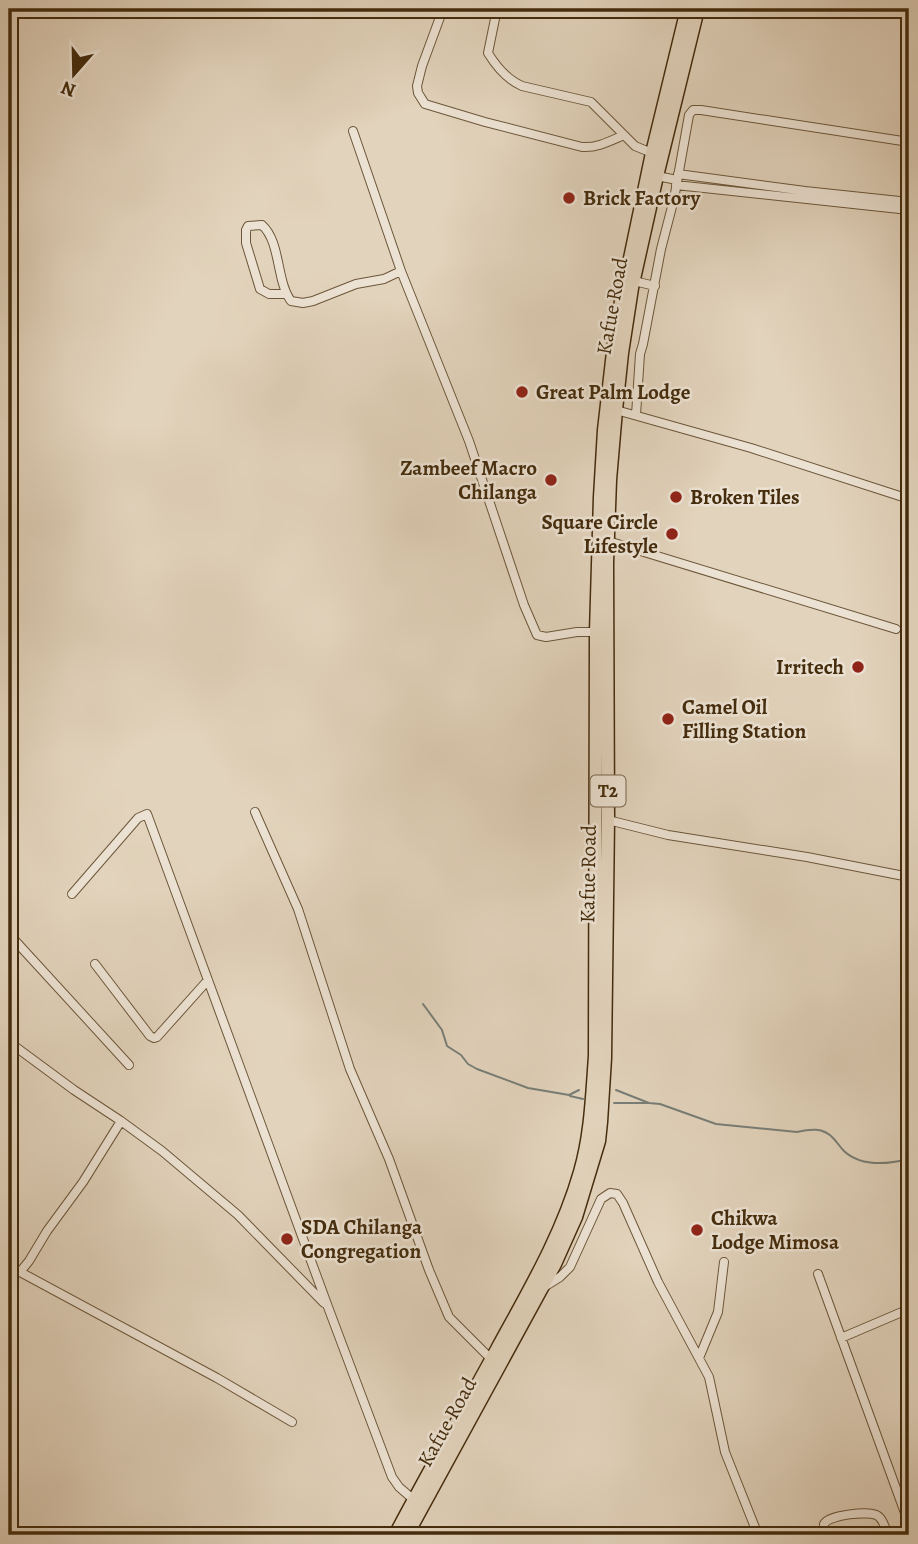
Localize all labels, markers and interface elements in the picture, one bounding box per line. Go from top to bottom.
north arrow [38,38,108,108]
text: N [57,74,79,104]
place label: Brick Factory [583,184,701,212]
marker: Brick Factory [561,190,577,206]
street label: Kafue Road [590,254,634,357]
place label: Great Palm Lodge [536,378,691,406]
marker: Great Palm Lodge [514,384,530,400]
place label: Zambeef Macro Chilanga [400,454,538,506]
marker: Zambeef Macro Chilanga [543,472,559,488]
place label: Broken Tiles [690,483,800,511]
marker: Broken Tiles [668,489,684,505]
place label: Square Circle Lifestyle [541,508,658,560]
marker: Square Circle Lifestyle [664,526,680,542]
place label: Irritech [776,653,844,681]
marker: Irritech [850,659,866,675]
place label: Camel Oil Filling Station [682,693,807,745]
marker: Camel Oil Filling Station [660,711,676,727]
road number: T2 [590,776,626,806]
street label: Kafue Road [573,824,603,923]
place label: Chikwa Lodge Mimosa [711,1204,840,1256]
place label: SDA Chilanga Congregation [301,1213,423,1265]
marker: Chikwa Lodge Mimosa [689,1222,705,1238]
marker: SDA Chilanga Congregation [279,1231,295,1247]
street label: Kafue Road [411,1372,483,1472]

